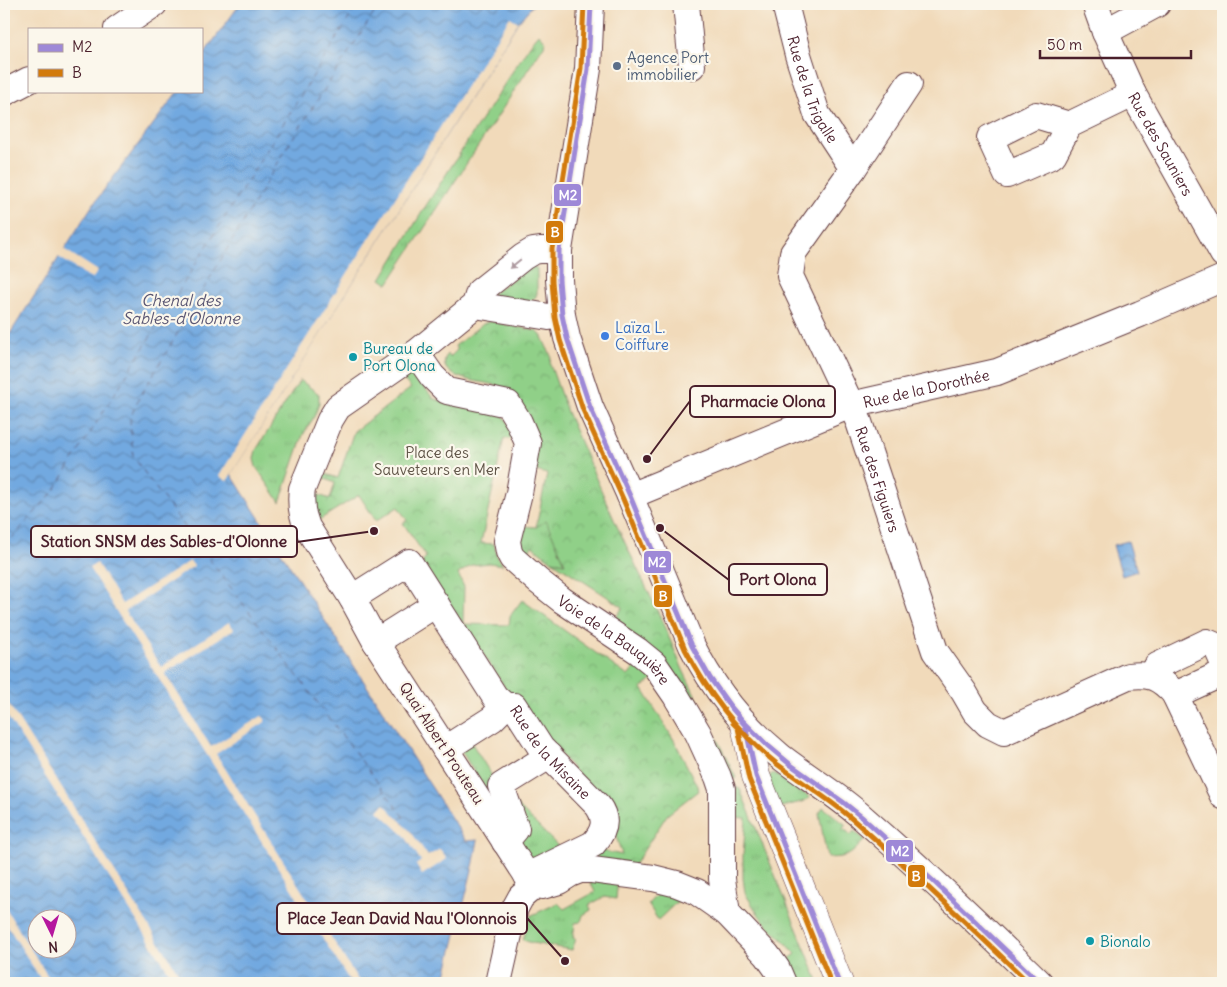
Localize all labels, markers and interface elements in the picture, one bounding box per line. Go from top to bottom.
legend [28,28,202,92]
scale bar [1040,28,1191,60]
street label: Rue de la Trigalle [784,34,843,146]
text: 50 m [1047,35,1082,54]
text: M2 [72,37,92,56]
place label: Agence Port immobilier [627,48,709,84]
marker: Agence Port immobilier [611,60,623,72]
text: B [72,63,82,82]
street label: Rue des Sauniers [1124,89,1198,199]
line badge: M2 [553,183,582,207]
text: M2 [558,186,578,204]
line badge: B [545,220,564,244]
text: B [550,223,560,241]
one-way arrow [509,258,522,269]
water label: Chenal des Sables-d'Olonne [122,290,241,328]
place label: Laïza L. Coiffure [615,318,669,354]
marker: Laïza L. Coiffure [599,330,611,342]
place label: Bureau de Port Olona [363,339,436,375]
marker: Bureau de Port Olona [347,351,359,363]
street label: Rue de la Dorothée [861,365,991,412]
callout: Pharmacie Olona [690,386,835,417]
text: Pharmacie Olona [700,391,826,411]
street label: Rue des Figuiers [852,424,904,535]
park label: Place des Sauveteurs en Mer [374,443,500,479]
callout: Station SNSM des Sables-d'Olonne [31,526,297,557]
text: Station SNSM des Sables-d'Olonne [41,531,288,551]
line badge: M2 [643,550,672,574]
text: M2 [647,553,667,571]
callout: Port Olona [729,564,827,595]
text: Port Olona [739,569,817,589]
line badge: B [653,584,673,608]
street label: Voie de la Bauquière [553,591,671,691]
street label: Quai Albert Prouteau [395,678,489,808]
street label: Rue de la Misaine [506,701,595,803]
line badge: M2 [885,839,914,863]
text: M2 [890,842,910,860]
line badge: B [907,864,926,888]
text: B [911,867,921,885]
callout: Place Jean David Nau l'Olonnois [277,903,527,934]
text: Place Jean David Nau l'Olonnois [287,908,517,928]
north arrow [28,910,78,960]
place label: Bionalo [1100,932,1151,951]
marker: Bionalo [1084,935,1096,947]
text: N [48,938,59,956]

